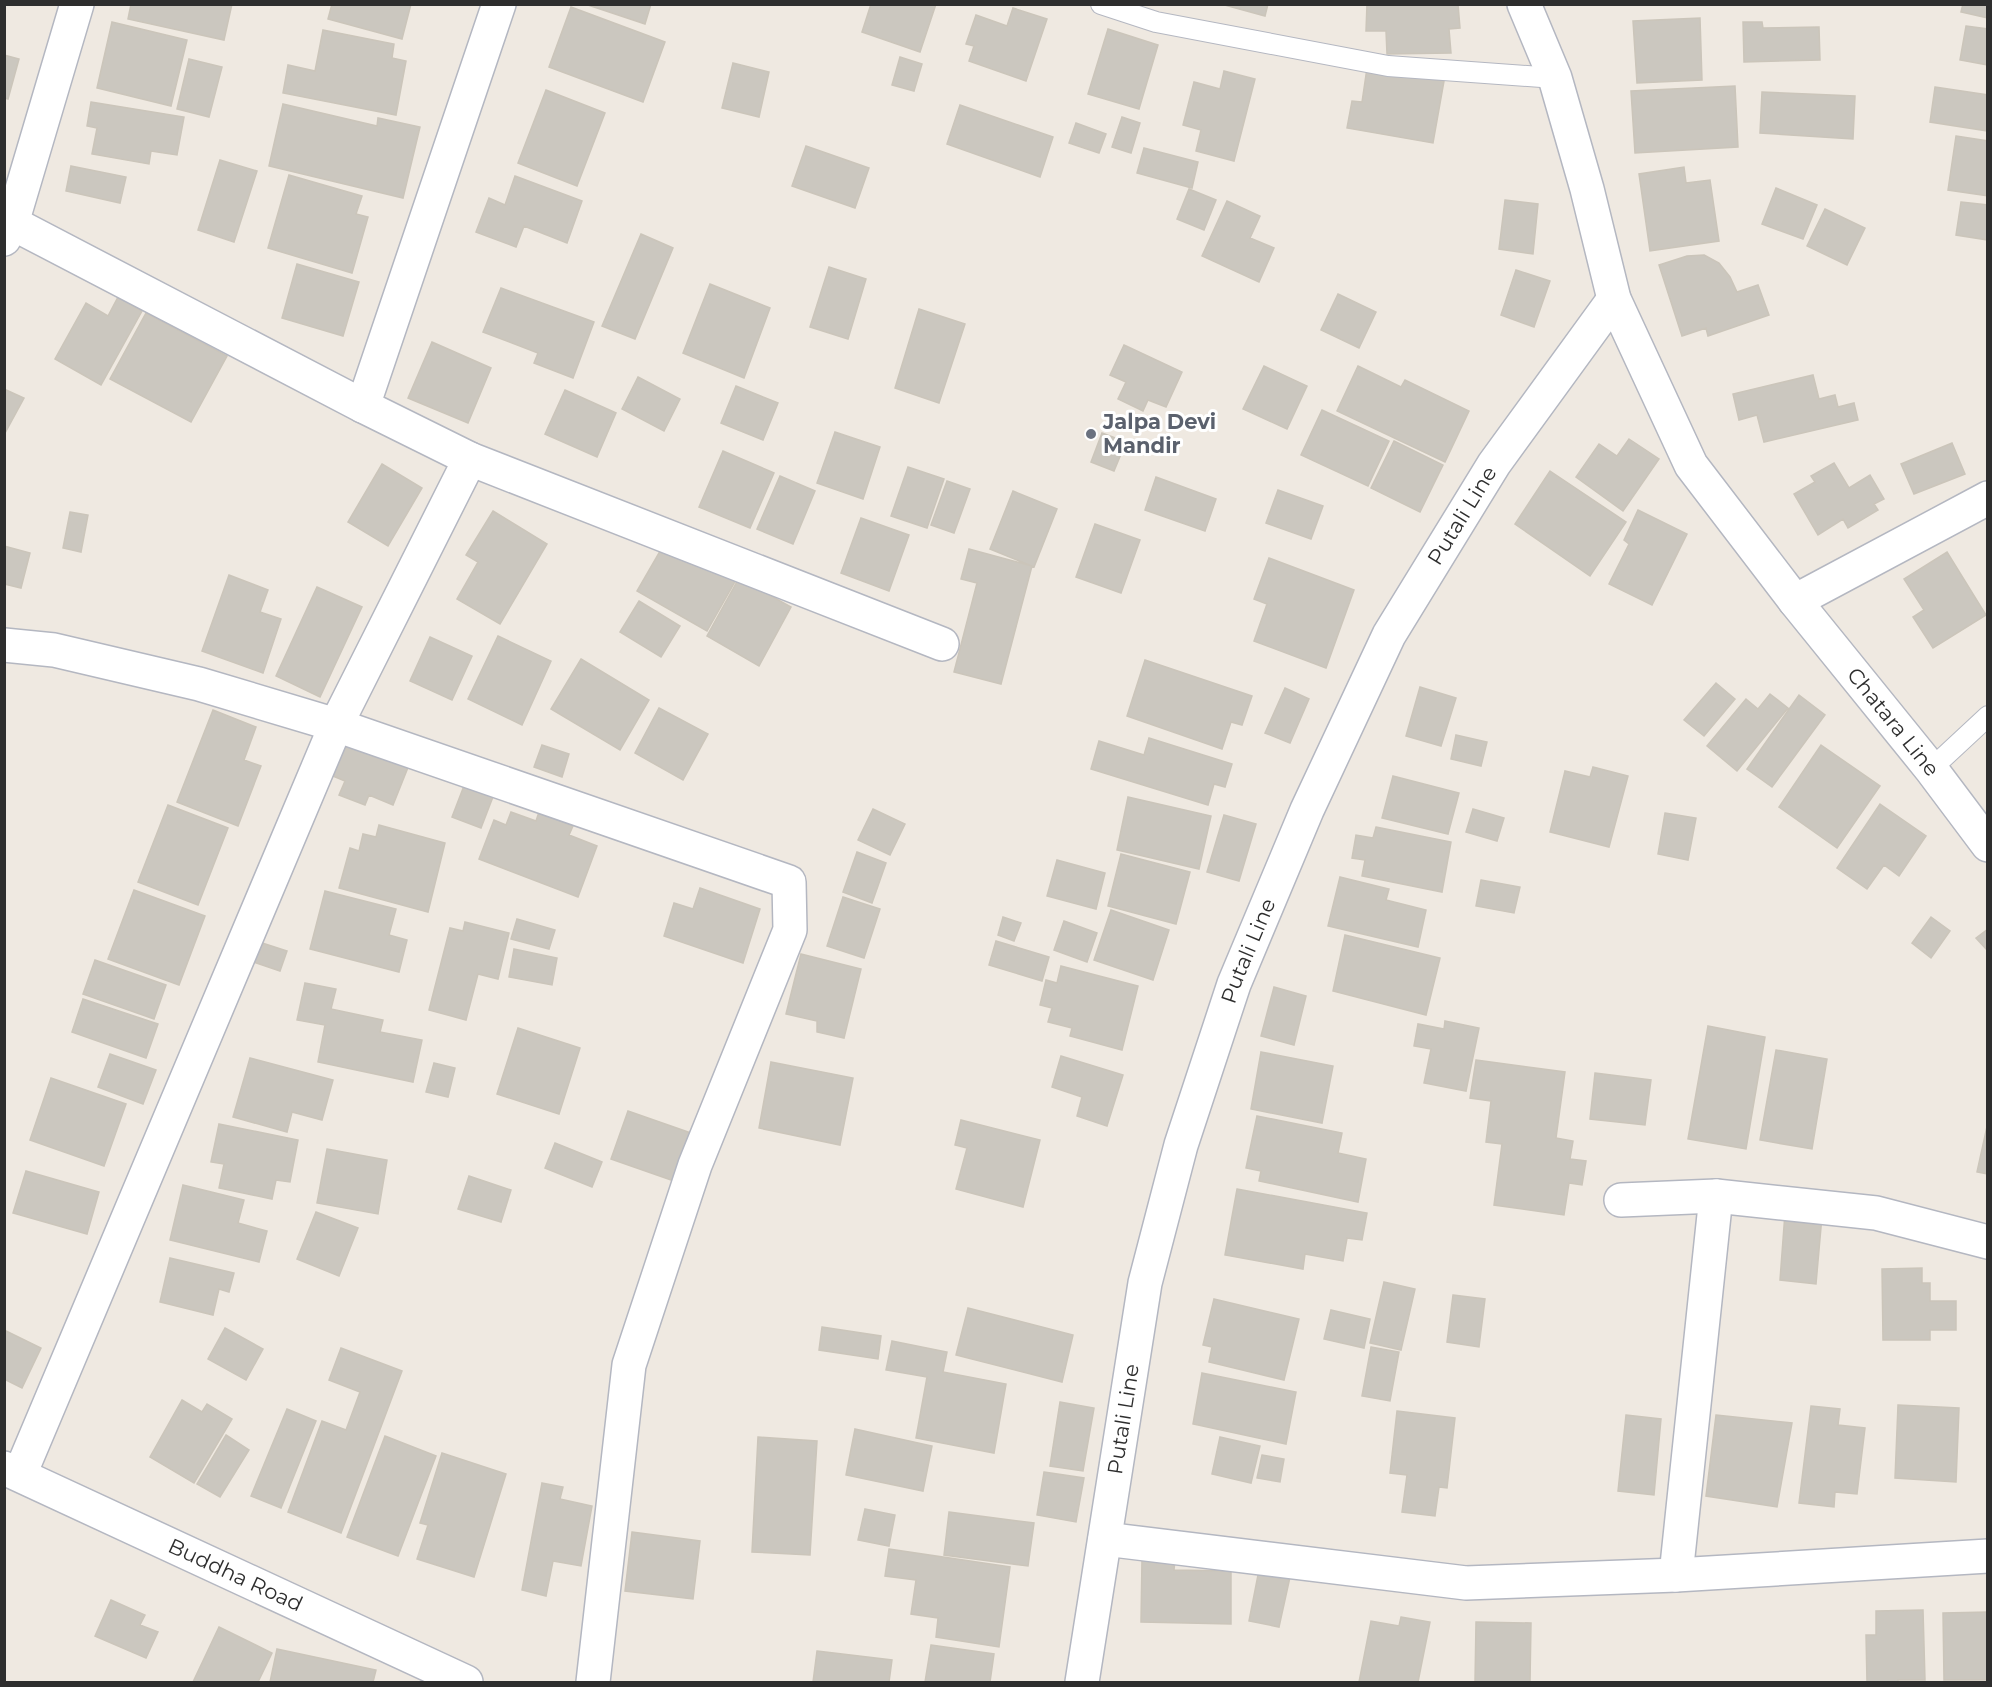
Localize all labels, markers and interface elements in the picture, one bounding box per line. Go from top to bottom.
place label: Jalpa Devi Mandir [1102,409,1216,458]
marker: Jalpa Devi Mandir [1084,427,1098,441]
street label: Putali Line [1422,461,1502,569]
street label: Chatara Line [1842,662,1945,781]
street label: Putali Line [1215,894,1281,1007]
street label: Putali Line [1102,1362,1144,1476]
street label: Buddha Road [164,1533,307,1617]

